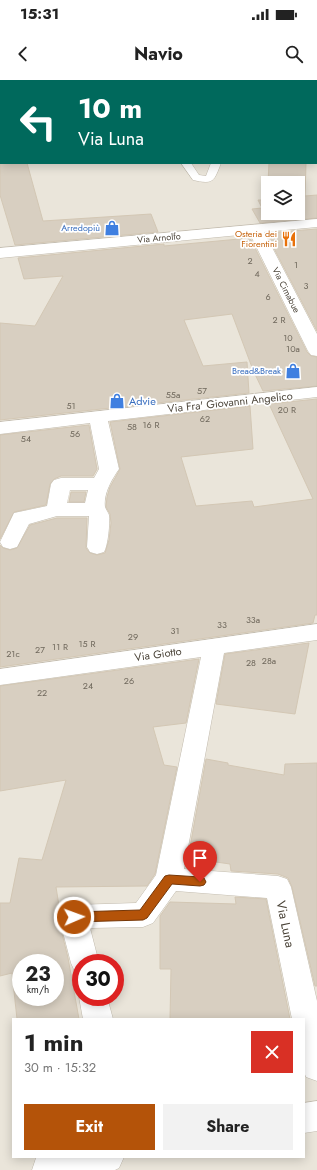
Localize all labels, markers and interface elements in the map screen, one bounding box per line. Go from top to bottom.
text: 15:31 [20,3,59,25]
text: Navio [134,41,183,67]
icon: back [12,43,34,65]
icon: search [283,43,305,65]
text: 10 m [78,88,142,129]
icon: left [12,96,64,148]
text: Via Luna [78,126,144,152]
map controls [261,176,305,220]
button: layers [261,176,305,220]
shop icon: Arredopiù [103,219,121,237]
place label: Arredopiù [61,221,100,234]
place label: Osteria dei Fiorentini [235,227,277,250]
street label: Via Arnolfo [137,229,181,246]
restaurant icon: Osteria dei Fiorentini [280,230,298,248]
house number: 2 [247,254,253,267]
house number: 1 [294,258,298,271]
street label: Via Cimabue [269,265,304,315]
house number: 4 [254,267,260,280]
house number: 3 [304,279,309,292]
house number: 6 [265,290,271,303]
house number: 2 R [273,313,285,326]
house number: 10 [283,331,293,344]
house number: 10a [286,342,300,355]
shop icon: Bread&Break [284,362,302,380]
place label: Bread&Break [232,364,281,377]
house number: 57 [197,384,207,397]
street label: Via Fra' Giovanni Angelico [167,387,293,417]
house number: 55a [166,388,180,401]
shop icon: Advie [108,392,126,410]
place label: Advie [129,393,156,409]
house number: 51 [66,399,76,412]
house number: 20 R [278,403,296,416]
house number: 62 [200,412,210,425]
house number: 16 R [143,418,159,431]
house number: 58 [127,420,137,433]
house number: 56 [70,427,80,440]
house number: 54 [21,432,31,445]
house number: 33a [246,613,260,626]
house number: 33 [217,618,227,631]
house number: 31 [171,624,179,637]
house number: 29 [128,630,138,643]
house number: 15 R [79,637,95,650]
house number: 11 R [52,640,68,653]
house number: 27 [35,643,45,656]
street label: Via Giotto [133,643,183,665]
house number: 21c [6,647,20,660]
house number: 28a [262,654,276,667]
house number: 28 [246,656,256,669]
house number: 26 [124,674,134,687]
house number: 24 [83,679,93,692]
house number: 22 [37,686,47,699]
pin [183,841,217,882]
icon: arrive [189,847,211,869]
position arrow [53,896,95,938]
street label: Via Luna [271,899,300,949]
speed limit sign: 30 [72,954,124,1006]
text: 23 [25,960,51,989]
text: km/h [27,982,49,997]
text: 1 min [24,1025,84,1060]
button: close [251,1031,293,1073]
text: 30 m · 15:32 [24,1058,96,1077]
button: Exit [24,1104,155,1150]
button: Share [163,1104,293,1150]

